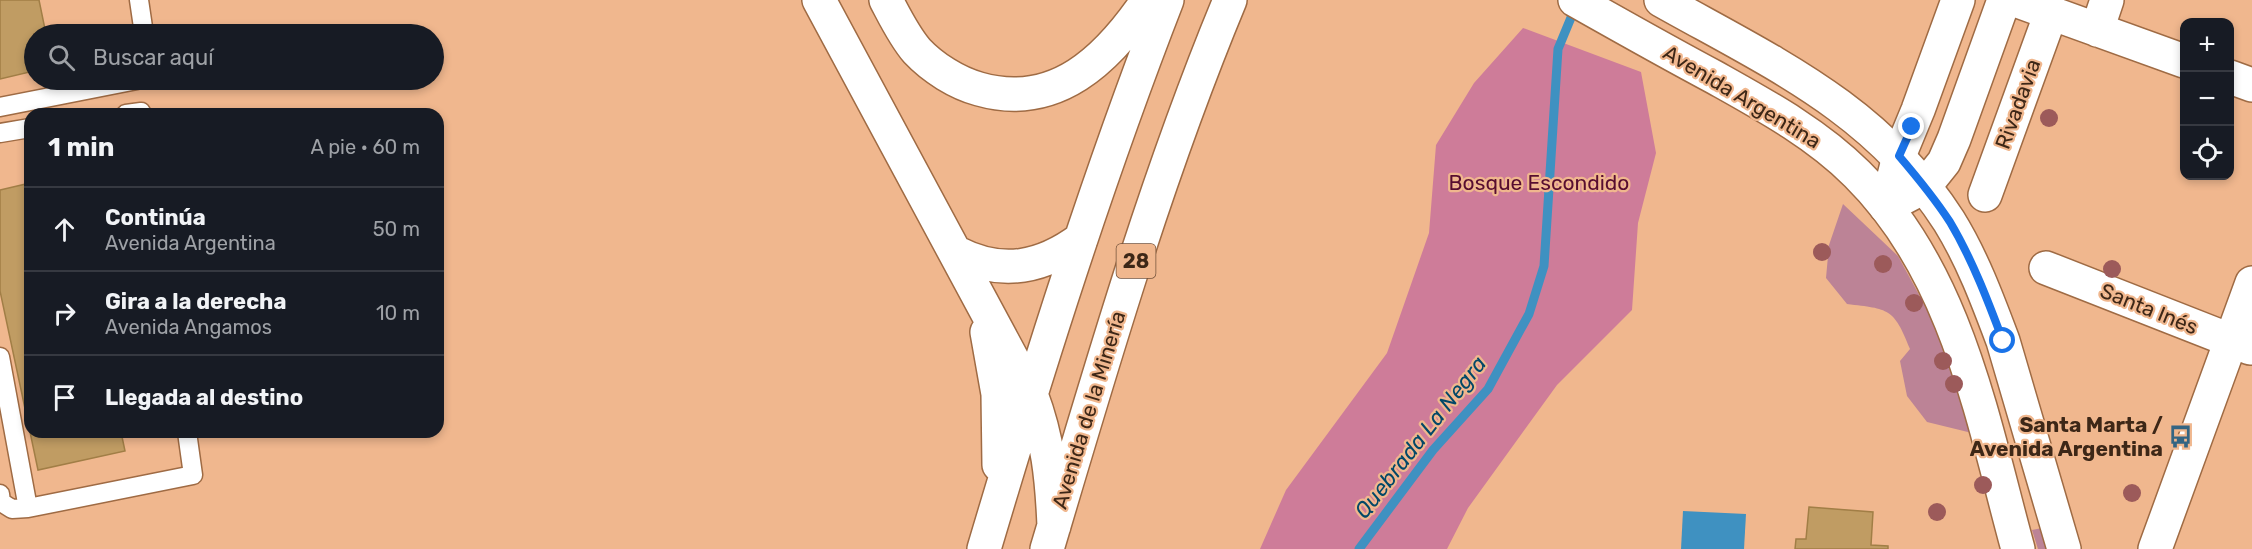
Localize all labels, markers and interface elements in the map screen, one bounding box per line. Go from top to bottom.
map controls [2180,18,2234,180]
button: + [2180,18,2234,72]
search box [24,24,444,90]
street label: Avenida Argentina [1659,40,1826,153]
icon: search [45,41,78,74]
text: Buscar aquí [93,44,214,71]
street label: Rivadavia [1990,55,2045,152]
button: − [2180,72,2234,126]
route end [1898,113,1924,139]
button: locate [2180,126,2234,180]
text: 1 min [48,132,114,163]
text: A pie · 60 m [310,135,420,159]
park label: Bosque Escondido [1449,170,1629,195]
text: Continúa [105,204,206,231]
icon: ahead [48,213,81,246]
text: 50 m [373,217,420,241]
text: Avenida Argentina [105,231,276,255]
road number: 28 [1116,244,1156,278]
street label: Santa Inés [2097,278,2202,339]
text: Gira a la derecha [105,288,286,315]
icon: right [48,297,81,330]
text: 10 m [376,301,420,325]
street label: Avenida de la Minería [1047,308,1131,512]
text: Avenida Angamos [105,315,272,339]
route start [1989,327,2015,353]
water label: Quebrada La Negra [1349,351,1492,524]
icon: arrive [48,381,81,414]
text: Llegada al destino [105,384,303,411]
place label: Santa Marta / Avenida Argentina [1970,412,2163,461]
bus stop icon: Santa Marta / Avenida Argentina [2168,424,2194,450]

